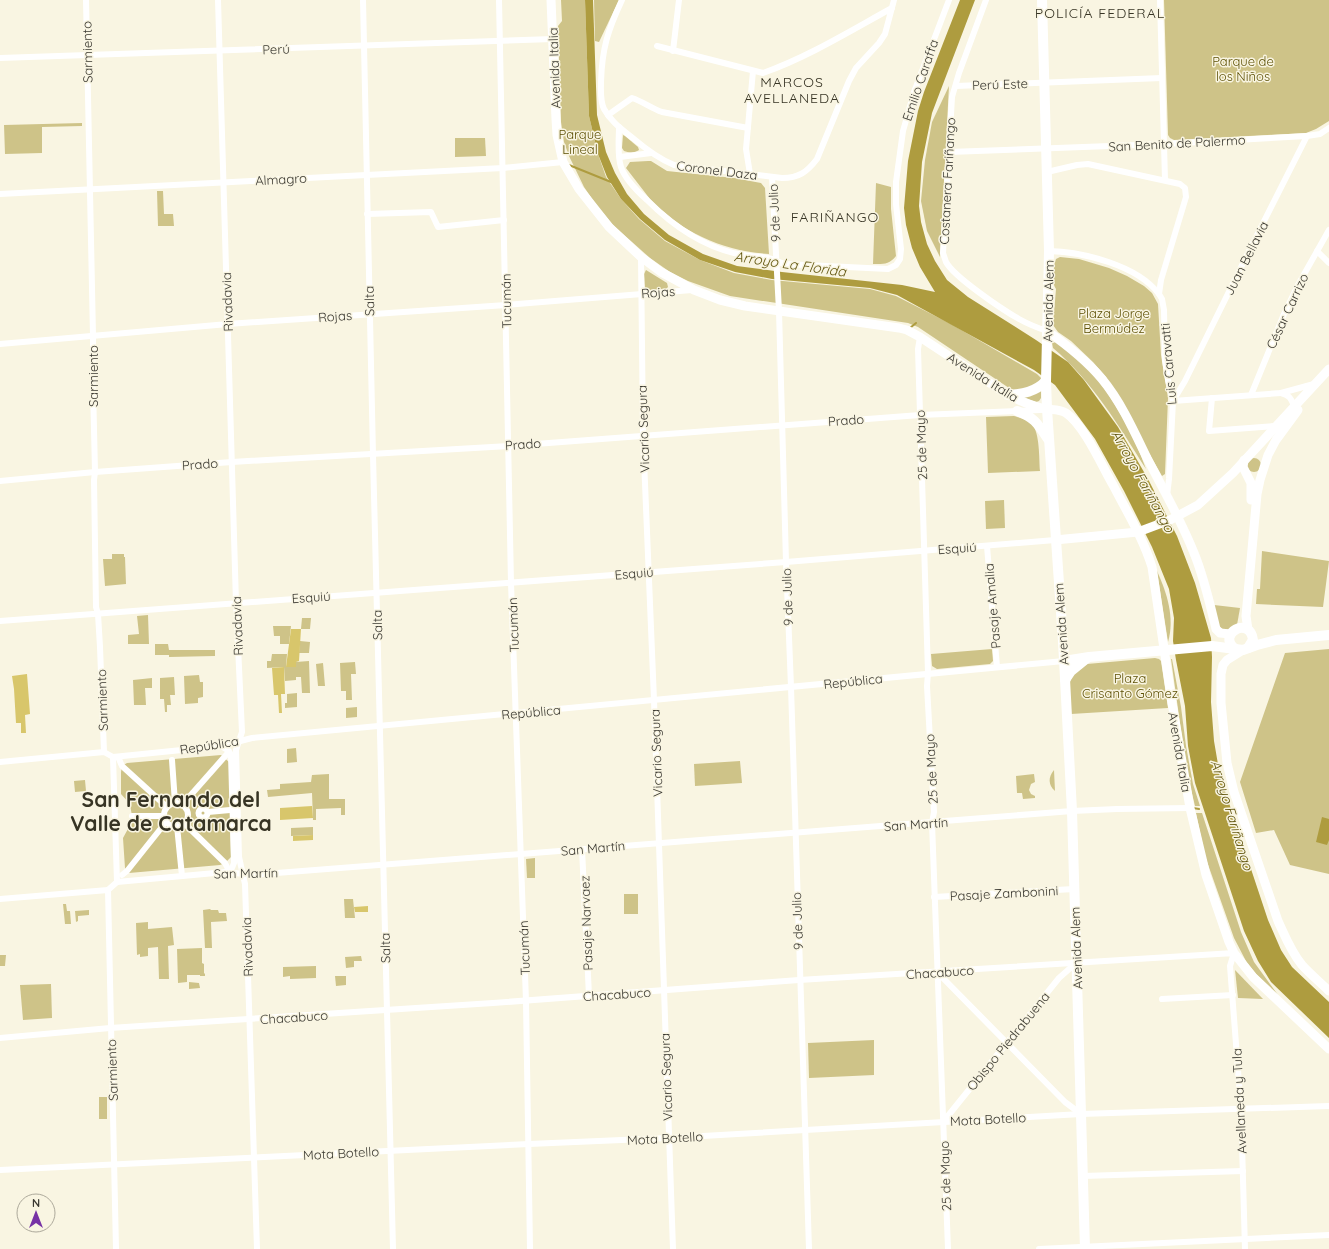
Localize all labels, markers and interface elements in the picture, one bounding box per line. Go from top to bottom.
district label: POLICÍA FEDERAL [1035,4,1165,22]
street label: Sarmiento [78,21,96,83]
street label: Avenida Italia [545,27,563,109]
street label: Emilio Caraffa [899,37,941,123]
street label: Perú [262,41,290,57]
park label: Parque de los Niños [1212,53,1274,84]
district label: MARCOS AVELLANEDA [744,73,840,107]
street label: Perú Este [972,75,1028,93]
street label: Costanera Fariñango [936,117,958,245]
park label: Parque Lineal [559,126,601,157]
street label: San Benito de Palermo [1108,131,1246,155]
street label: Coronel Daza [676,157,758,183]
street label: Almagro [255,170,307,188]
street label: 9 de Julio [764,183,784,242]
district label: FARIÑANGO [791,208,879,226]
street label: Juan Bellavia [1221,218,1271,298]
water label: Arroyo La Florida [733,247,849,281]
street label: Avenida Alem [1039,260,1057,342]
street label: César Carrizo [1263,271,1312,351]
street label: Rivadavia [218,272,236,332]
street label: Tucumán [498,273,514,329]
street label: Rojas [640,283,676,301]
street label: Salta [361,286,377,316]
park label: Plaza Jorge Bermúdez [1078,305,1150,336]
street label: Rojas [317,307,353,325]
street label: Luis Caravatti [1156,322,1180,406]
street label: Sarmiento [85,345,101,407]
street label: Avenida Italia [944,349,1022,405]
street label: Vicario Segura [633,385,653,473]
street label: 25 de Mayo [912,409,930,480]
street label: Prado [827,411,865,429]
water label: Arroyo Fariñango [1107,427,1179,536]
street label: Prado [504,435,542,453]
street label: Prado [181,455,219,473]
street label: Esquiú [937,539,977,557]
street label: Esquiú [614,563,654,583]
street label: Pasaje Amalia [980,563,1004,649]
street label: 9 de Julio [778,568,796,626]
street label: Avenida Alem [1050,582,1072,666]
street label: Esquiú [291,588,331,606]
street label: Rivadavia [228,596,246,656]
street label: Tucumán [504,597,522,653]
street label: Salta [369,610,385,640]
street label: Sarmiento [93,669,111,731]
street label: República [823,670,883,692]
park label: Plaza Crisanto Gómez [1082,670,1178,701]
street label: República [501,701,561,723]
street label: Vicario Segura [646,709,666,797]
street label: Avenida Italia [1165,711,1195,793]
street label: República [178,732,240,758]
street label: 25 de Mayo [921,733,941,805]
water label: Arroyo Fariñango [1207,758,1257,873]
district label: San Fernando del Valle de Catamarca [70,786,272,836]
street label: San Martín [883,814,949,834]
street label: San Martín [560,837,626,859]
street label: San Martín [214,864,278,882]
street label: Pasaje Narvaez [576,875,596,971]
street label: Pasaje Zambonini [949,882,1059,904]
street label: 9 de Julio [788,892,806,950]
street label: Avenida Alem [1067,907,1085,989]
street label: Rivadavia [238,917,256,977]
street label: Tucumán [515,920,533,976]
street label: Salta [377,933,393,963]
street label: Chacabuco [905,962,975,982]
street label: Chacabuco [582,984,652,1004]
street label: Obispo Piedrabuena [963,988,1053,1094]
street label: Chacabuco [259,1007,329,1027]
street label: Vicario Segura [656,1033,676,1121]
street label: Sarmiento [103,1039,121,1101]
street label: Avellaneda y Tula [1228,1048,1250,1154]
street label: Mota Botello [950,1109,1027,1129]
street label: Mota Botello [627,1128,704,1148]
street label: 25 de Mayo [936,1140,954,1211]
street label: Mota Botello [303,1143,380,1163]
north arrow [16,1193,56,1233]
text: N [32,1196,40,1210]

